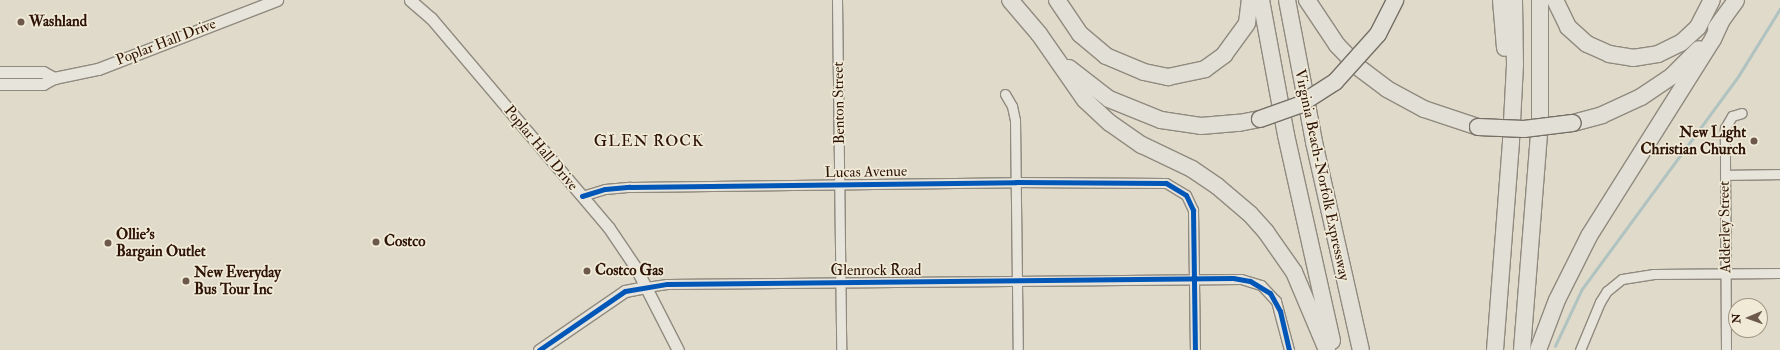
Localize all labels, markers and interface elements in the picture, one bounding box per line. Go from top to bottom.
place label: Washland [29,13,87,31]
street label: Poplar Hall Drive [114,15,218,69]
marker: Washland [16,17,26,27]
street label: Benton Street [829,61,849,145]
street label: Virginia Beach-Norfolk Expressway [1291,68,1353,282]
street label: Poplar Hall Drive [500,102,582,194]
place label: New Light Christian Church [1641,123,1746,158]
district label: GLEN ROCK [594,131,704,151]
marker: New Light Christian Church [1749,136,1759,146]
street label: Lucas Avenue [825,162,907,182]
street label: Adderley Street [1715,181,1735,273]
place label: Ollie's Bargain Outlet [116,225,206,260]
place label: Costco [384,233,425,251]
marker: Costco [371,237,381,247]
marker: Ollie's Bargain Outlet [103,238,113,248]
place label: Costco Gas [595,262,663,280]
street label: Glenrock Road [831,262,921,280]
place label: New Everyday Bus Tour Inc [194,263,281,298]
marker: Costco Gas [582,266,592,276]
marker: New Everyday Bus Tour Inc [181,276,191,286]
north arrow [1728,298,1768,338]
text: N [1730,313,1743,324]

